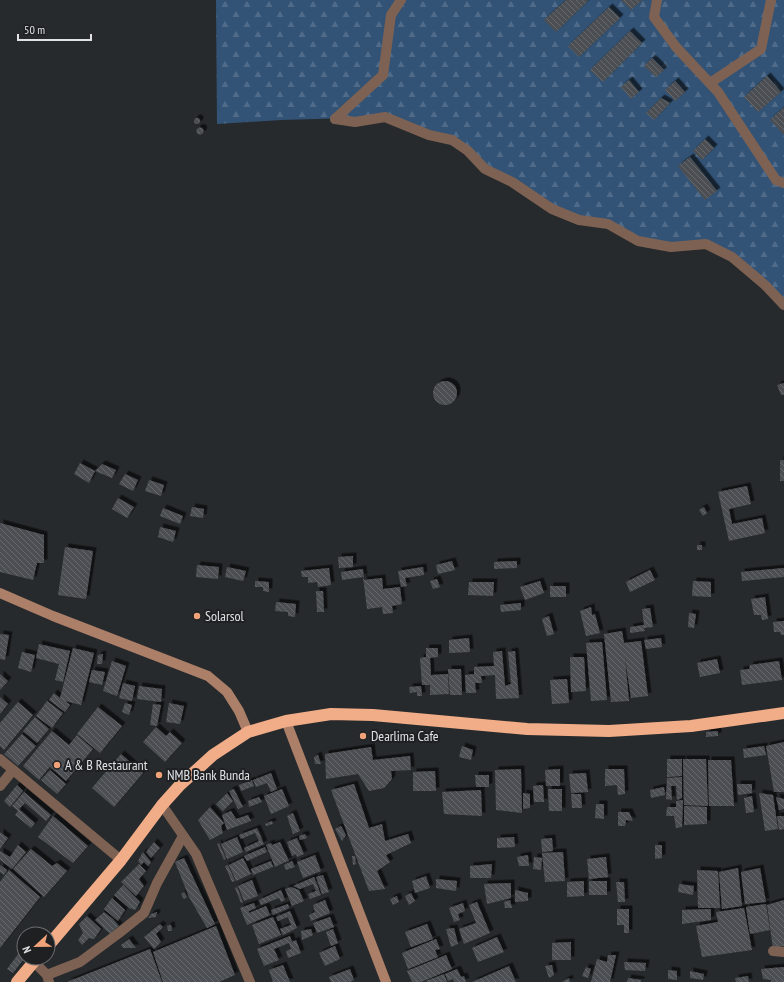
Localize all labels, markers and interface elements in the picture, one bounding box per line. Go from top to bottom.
scale bar [18,16,91,42]
text: 50 m [24,22,45,37]
place label: Solarsol [205,607,245,625]
marker: Solarsol [192,611,202,621]
place label: Dearlima Cafe [371,727,439,745]
marker: Dearlima Cafe [358,731,368,741]
place label: A & B Restaurant [65,756,148,774]
marker: A & B Restaurant [52,760,62,770]
place label: NMB Bank Bunda [167,766,250,784]
marker: NMB Bank Bunda [154,770,164,780]
north arrow [16,926,56,966]
text: N [19,944,34,955]

